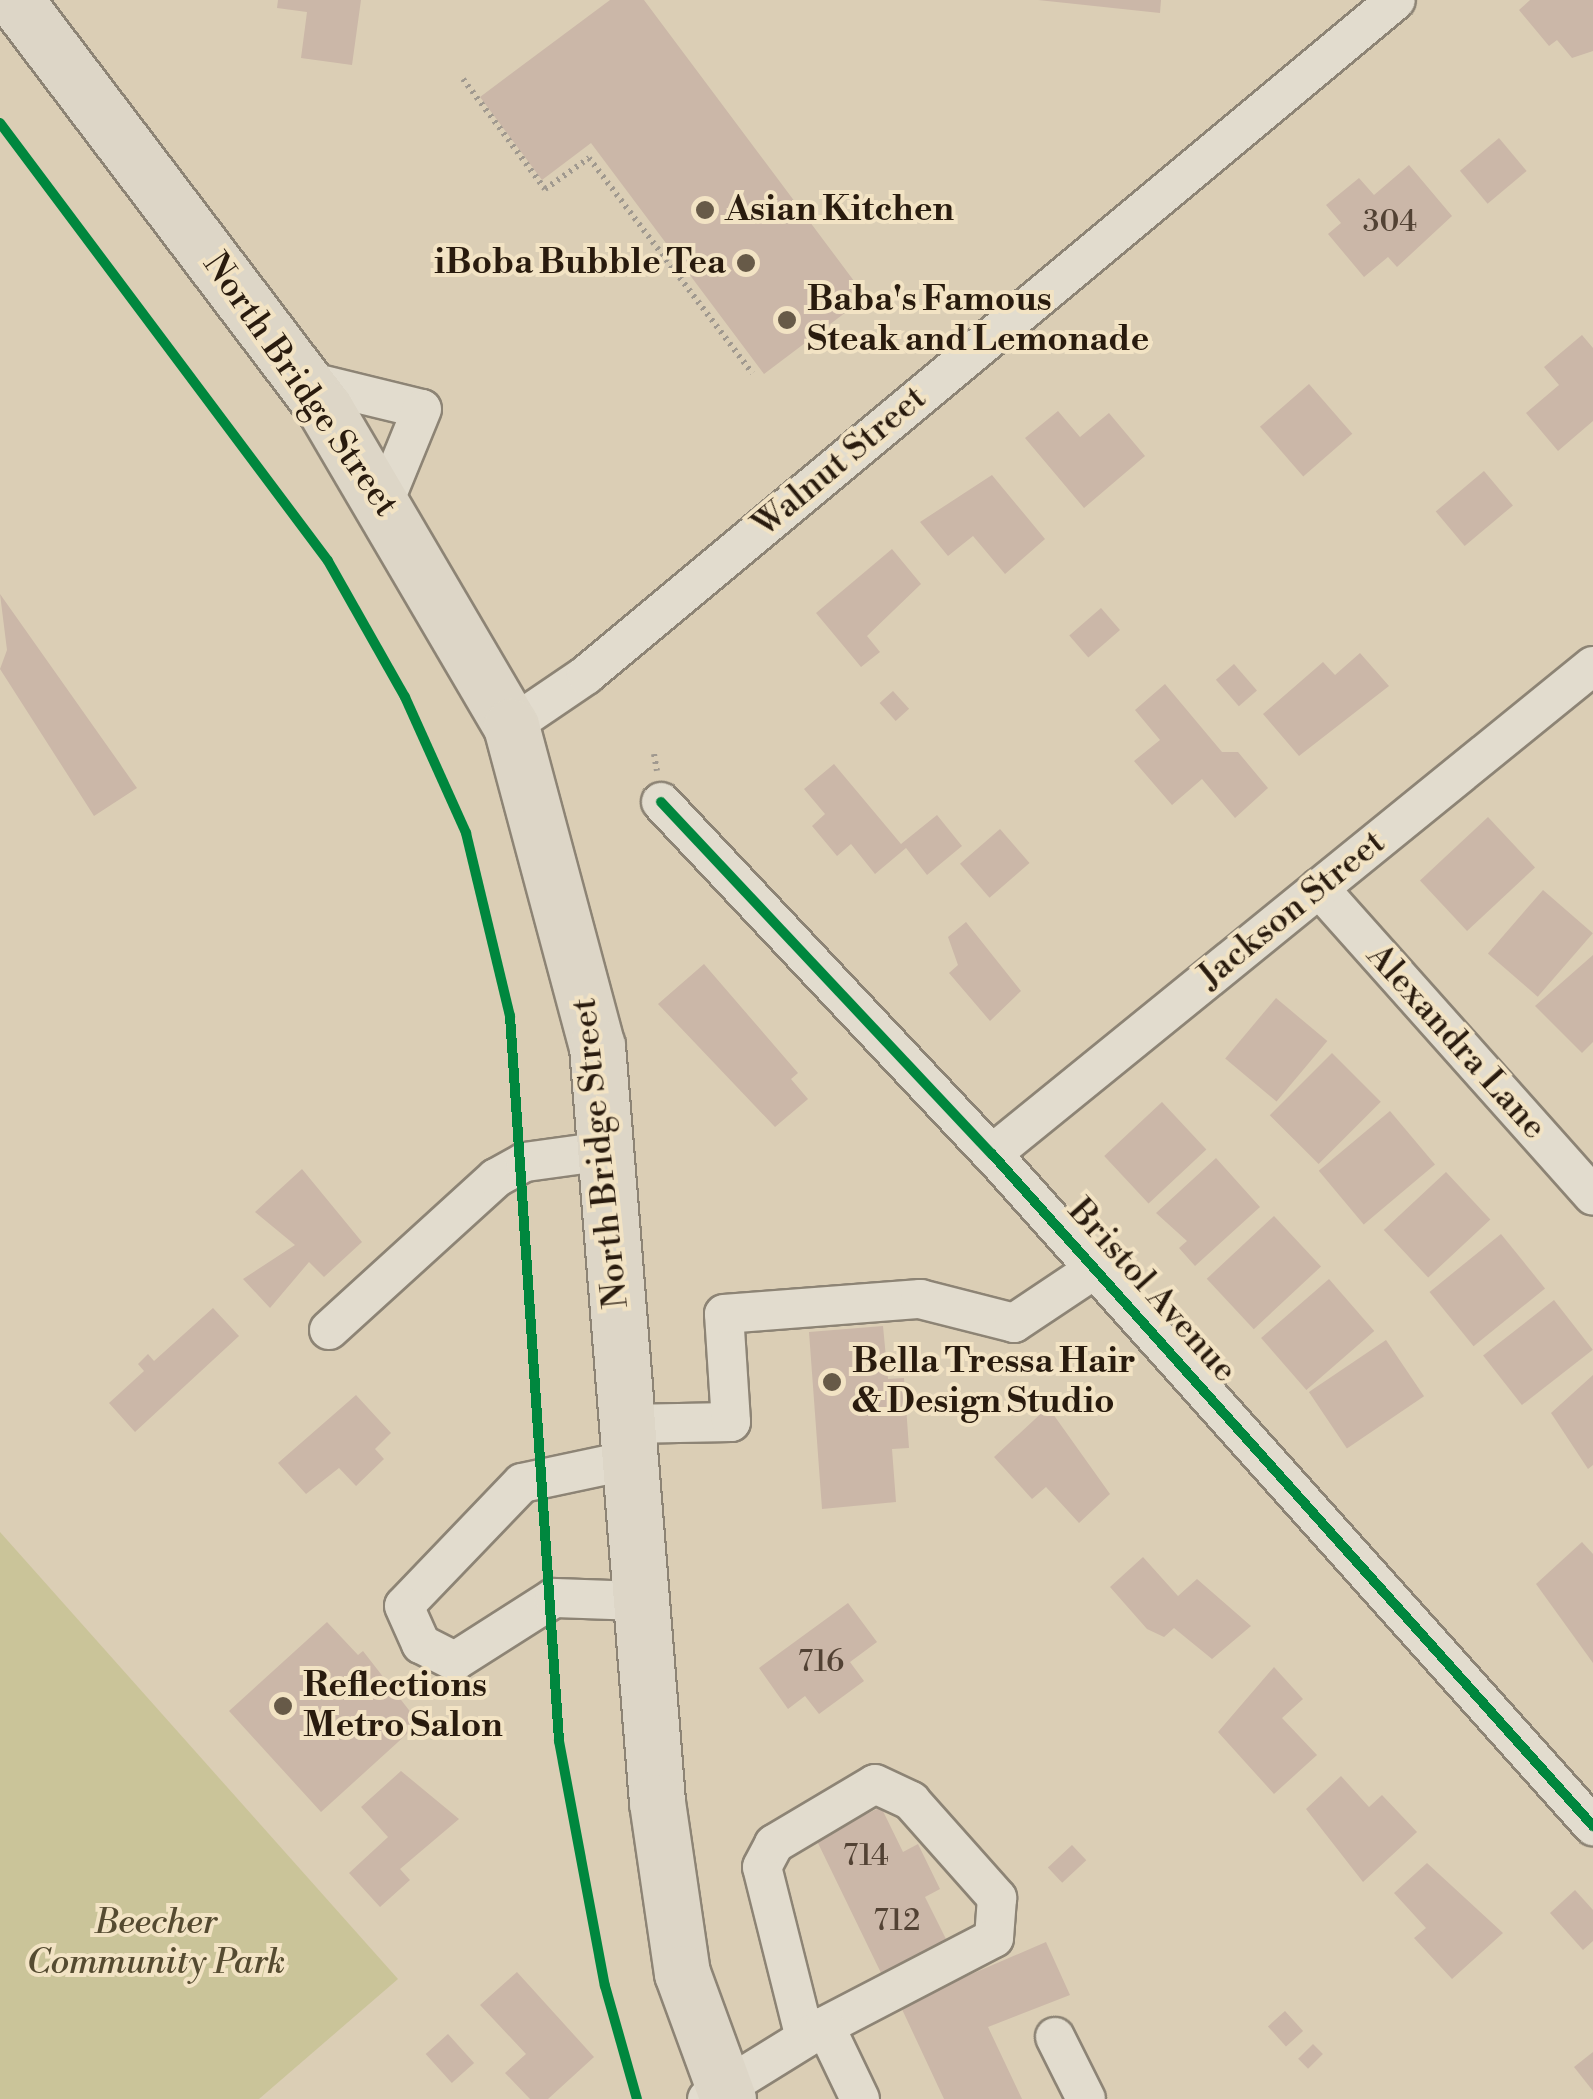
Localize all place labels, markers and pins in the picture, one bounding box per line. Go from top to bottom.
place label: Asian Kitchen [725,189,954,231]
marker: Asian Kitchen [694,199,716,221]
place label: iBoba Bubble Tea [434,242,726,284]
marker: iBoba Bubble Tea [735,252,757,274]
place label: Baba's Famous Steak and Lemonade [807,279,1149,361]
marker: Baba's Famous Steak and Lemonade [776,309,798,331]
place label: Bella Tressa Hair & Design Studio [852,1341,1136,1423]
marker: Bella Tressa Hair & Design Studio [821,1371,843,1393]
place label: Reflections Metro Salon [303,1665,503,1747]
marker: Reflections Metro Salon [272,1695,294,1717]

